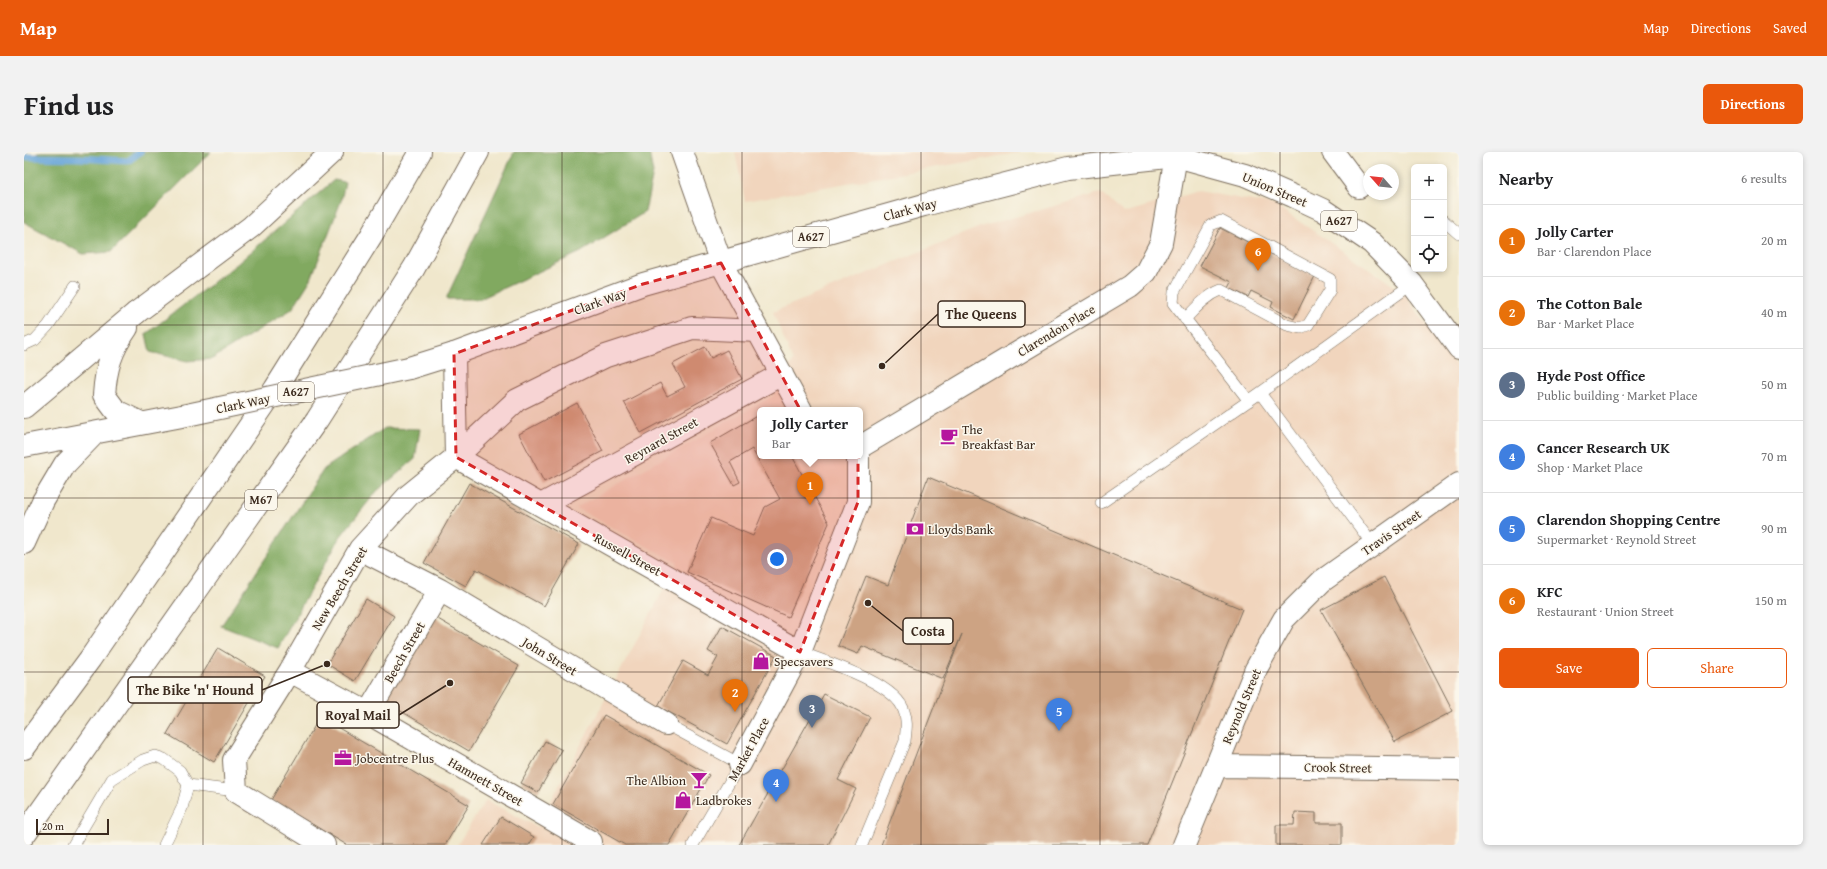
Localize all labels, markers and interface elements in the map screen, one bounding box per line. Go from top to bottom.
text: Map [20,14,57,42]
text: Map [1643,18,1669,38]
text: Directions [1691,18,1751,38]
text: Saved [1773,18,1807,38]
text: Find us [24,84,114,125]
button: Directions [1703,84,1803,124]
north arrow [1363,164,1399,200]
map controls [1411,164,1447,272]
button: + [1411,164,1447,200]
text: Nearby [1499,166,1553,191]
street label: Union Street [1239,167,1311,212]
text: 6 results [1741,169,1787,188]
street label: Clark Way [881,193,940,226]
button: − [1411,200,1447,236]
road number: A627 [1321,211,1357,231]
text: Jolly Carter [1537,221,1613,242]
road number: A627 [793,227,829,247]
text: 1 [1509,231,1515,250]
text: 20 m [1761,231,1787,250]
button: locate [1411,236,1447,272]
pin: 6 [1245,238,1271,271]
text: Bar · Clarendon Place [1537,242,1652,261]
street label: Clark Way [571,283,630,320]
text: The Cotton Bale [1537,293,1642,314]
street label: Clarendon Place [1014,300,1099,361]
callout: The Queens [938,301,1025,327]
text: 2 [1509,303,1515,322]
text: 40 m [1761,303,1787,322]
text: The Queens [945,304,1017,324]
text: Bar · Market Place [1537,314,1634,333]
text: Hyde Post Office [1537,365,1645,386]
text: 3 [1509,375,1515,394]
text: 50 m [1761,375,1787,394]
road number: A627 [278,382,314,402]
text: Public building · Market Place [1537,386,1698,405]
street label: Clark Way [214,388,272,418]
popup [757,407,863,459]
street label: Reynard Street [621,412,702,468]
text: Jolly Carter [772,413,848,434]
place label: The Breakfast Bar [962,420,1036,454]
cafe icon: The Breakfast Bar [939,426,959,446]
text: Bar [772,434,791,453]
text: Cancer Research UK [1537,437,1670,458]
text: 4 [1509,447,1515,466]
text: 70 m [1761,447,1787,466]
text: Shop · Market Place [1537,458,1643,477]
pin: 1 [797,472,823,505]
road number: M67 [245,490,277,510]
street label: Travis Street [1357,504,1426,560]
text: Clarendon Shopping Centre [1537,509,1720,530]
bank icon: Lloyds Bank [905,519,925,539]
text: 5 [1509,519,1515,538]
text: 90 m [1761,519,1787,538]
place label: Lloyds Bank [928,520,994,539]
street label: Russell Street [591,528,665,581]
text: Supermarket · Reynold Street [1537,530,1696,549]
street label: New Beech Street [307,542,372,634]
your location [767,549,787,569]
text: KFC [1537,581,1563,602]
text: 6 [1509,591,1515,610]
text: 150 m [1755,591,1787,610]
text: Restaurant · Union Street [1537,602,1674,621]
street label: Beech Street [379,618,430,687]
callout: Costa [903,618,953,644]
text: Costa [911,621,946,641]
street label: John Street [517,632,581,681]
button: Save [1499,648,1639,688]
button: Share [1647,648,1787,688]
shop icon: Specsavers [751,651,771,671]
place label: Specsavers [774,652,833,671]
street label: Reynold Street [1217,665,1266,747]
callout: The Bike 'n' Hound [128,677,262,703]
pin: 2 [722,679,748,712]
text: The Bike 'n' Hound [136,680,254,700]
pin: 3 [799,695,825,728]
pin: 5 [1046,698,1072,731]
callout: Royal Mail [317,702,399,728]
text: Royal Mail [325,705,391,725]
street label: Market Place [723,714,774,785]
office icon: Jobcentre Plus [333,748,353,768]
place label: Jobcentre Plus [354,749,434,768]
street label: Hamnett Street [445,752,527,811]
street label: Crook Street [1304,757,1372,778]
pin: 4 [763,769,789,802]
bar icon: The Albion [689,770,709,790]
place label: The Albion [627,771,687,790]
shop icon: Ladbrokes [673,790,693,810]
place label: Ladbrokes [696,791,752,810]
scale bar [36,817,109,836]
text: 20 m [42,818,64,834]

